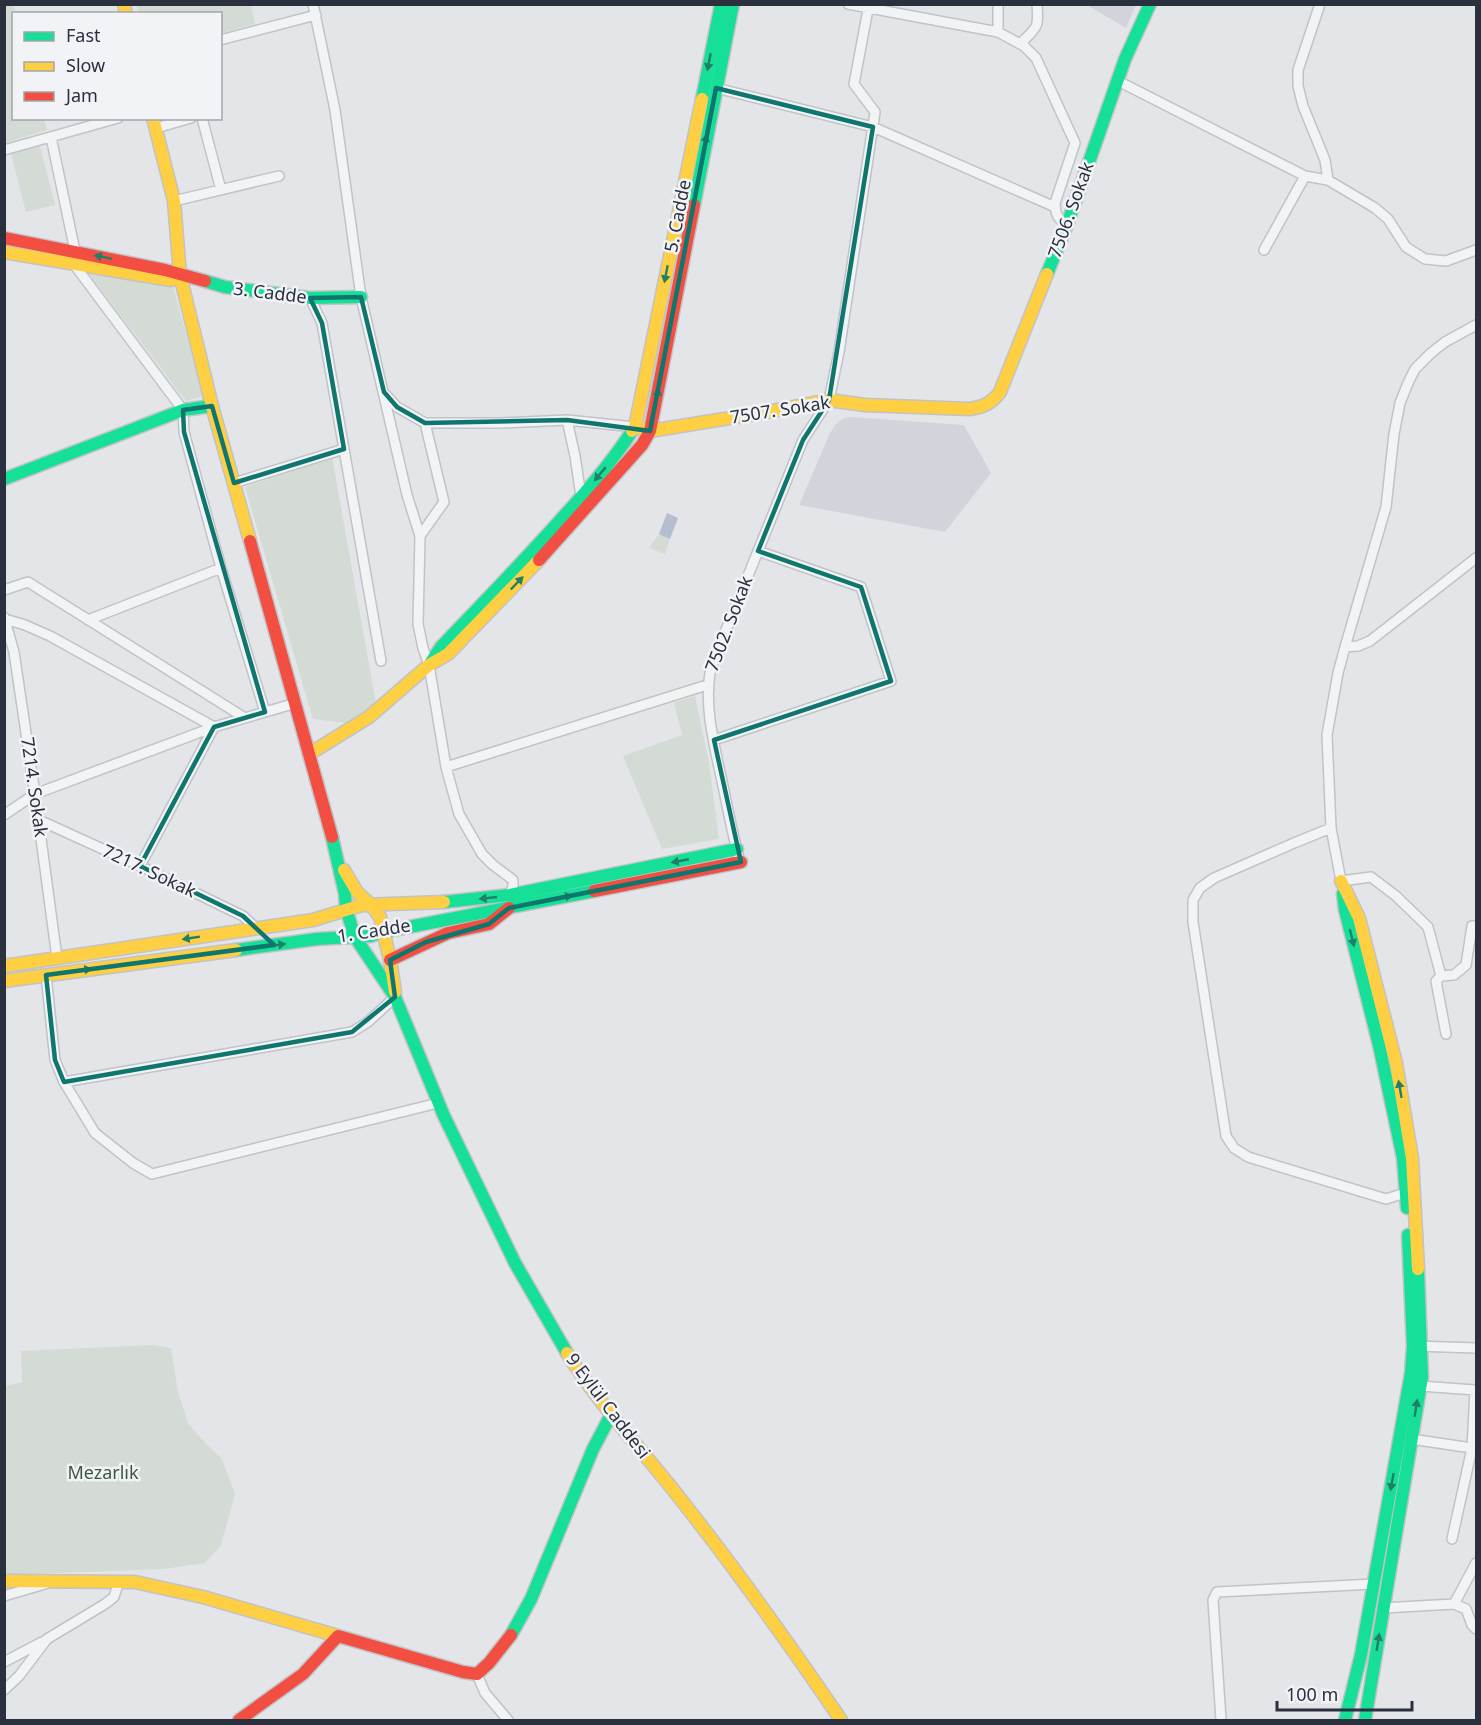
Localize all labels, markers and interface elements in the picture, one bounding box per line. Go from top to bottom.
legend [12,12,222,120]
text: Fast [66,23,101,47]
text: Slow [66,53,105,77]
one-way arrow [704,53,713,72]
text: Jam [64,83,98,107]
one-way arrow [701,134,710,153]
street label: 7506. Sokak [1042,158,1099,261]
street label: 5. Cadde [658,177,696,254]
one-way arrow [93,251,112,261]
one-way arrow [661,264,671,283]
street label: 3. Cadde [232,276,308,308]
one-way arrow [653,387,662,406]
street label: 7507. Sokak [728,389,832,429]
one-way arrow [594,466,607,482]
street label: 7502. Sokak [699,572,757,675]
one-way arrow [510,575,524,590]
street label: 7214. Sokak [16,735,54,839]
street label: 7217. Sokak [99,838,201,902]
one-way arrow [670,857,689,866]
one-way arrow [555,892,574,901]
one-way arrow [479,893,498,902]
street label: 1. Cadde [336,912,412,948]
one-way arrow [1348,929,1358,947]
one-way arrow [181,933,200,942]
one-way arrow [267,940,286,949]
one-way arrow [74,965,93,974]
one-way arrow [1395,1079,1404,1098]
street label: 9 Eylül Caddesi [561,1348,656,1463]
one-way arrow [1412,1399,1421,1418]
park label: Mezarlık [67,1460,139,1484]
one-way arrow [1387,1473,1396,1492]
one-way arrow [1373,1632,1382,1651]
scale bar [1277,1674,1412,1712]
text: 100 m [1286,1682,1338,1706]

